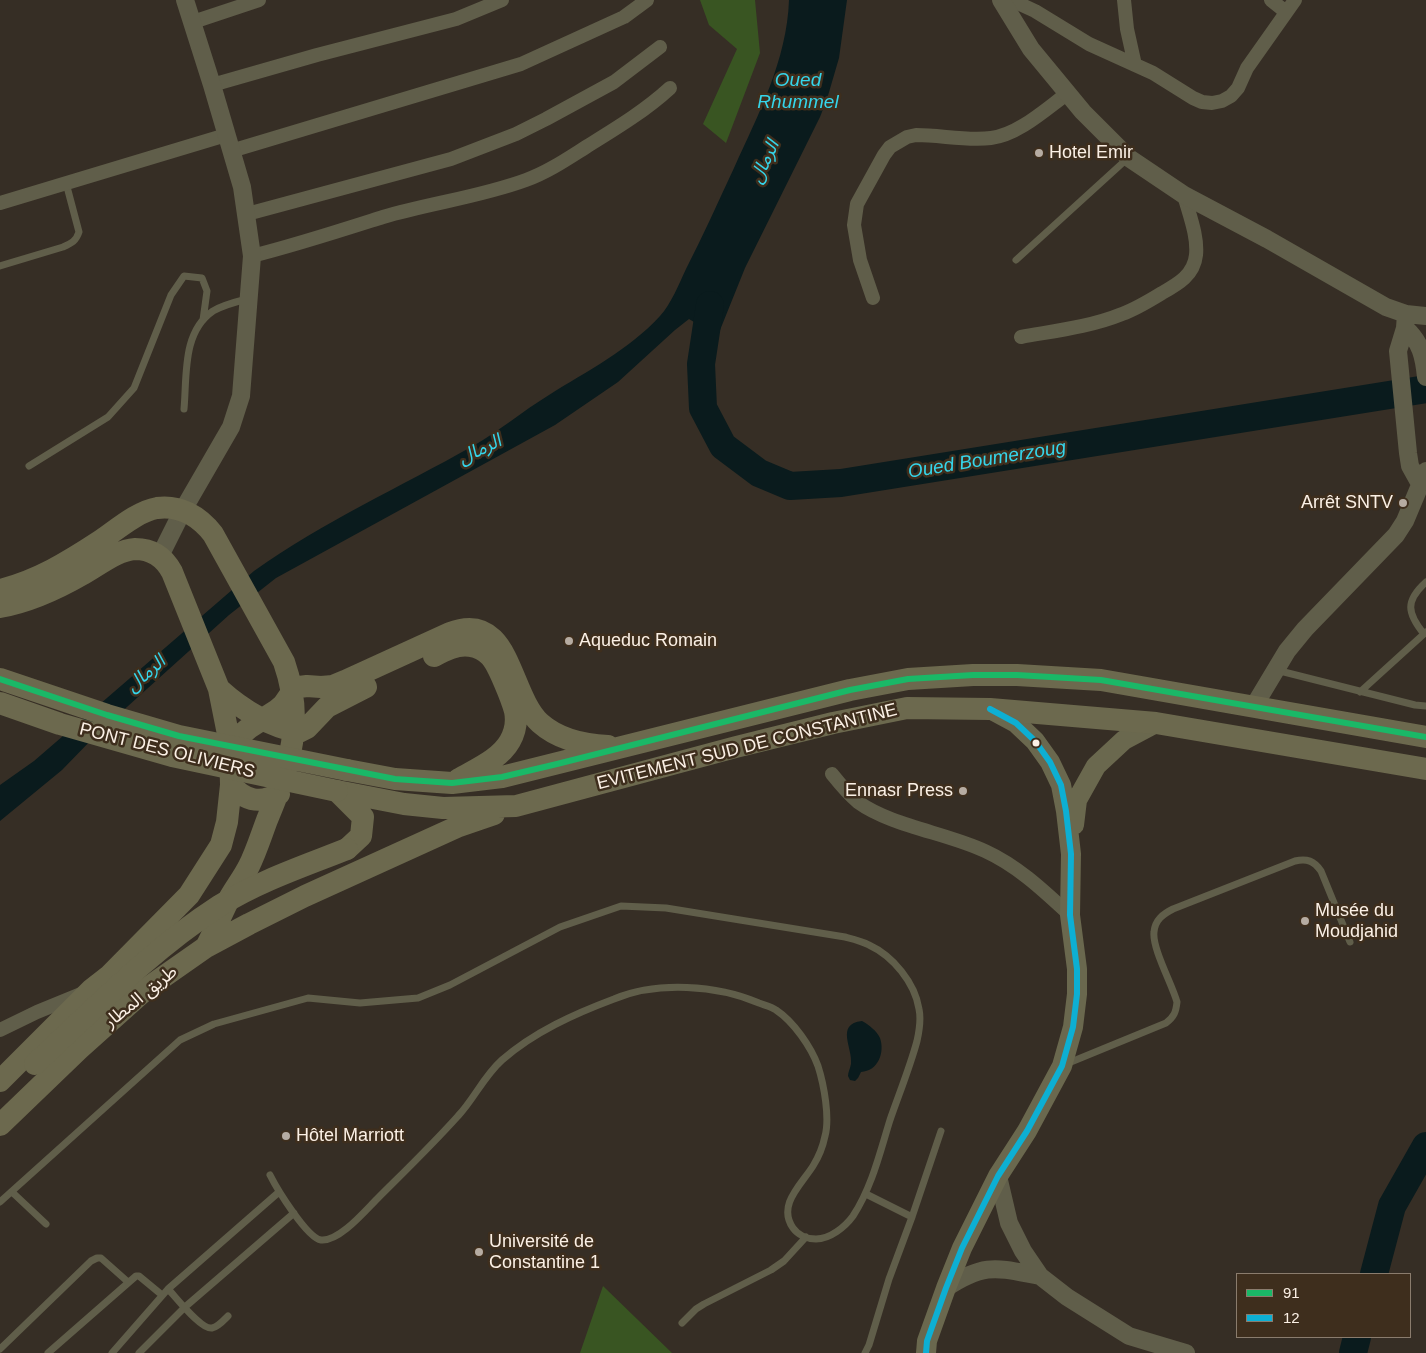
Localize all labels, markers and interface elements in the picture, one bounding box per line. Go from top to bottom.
water label: Oued Rhummel [757,70,839,114]
water label: الرمال [745,137,785,187]
place label: Hotel Emir [1049,142,1133,164]
marker: Hotel Emir [1033,147,1045,159]
water label: الرمال [455,430,505,470]
water label: Oued Boumerzoug [906,436,1068,484]
place label: Arrêt SNTV [1301,492,1393,514]
marker: Arrêt SNTV [1397,497,1409,509]
place label: Aqueduc Romain [579,630,717,652]
marker: Aqueduc Romain [563,635,575,647]
water label: الرمال [122,651,170,697]
street label: EVITEMENT SUD DE CONSTANTINE [595,699,899,795]
street label: PONT DES OLIVIERS [77,719,257,783]
unlabelled marker [1031,738,1041,748]
place label: Ennasr Press [845,780,953,802]
marker: Ennasr Press [957,785,969,797]
place label: Musée du Moudjahid [1315,900,1398,942]
marker: Musée du Moudjahid [1299,915,1311,927]
street label: طريق المطار [100,961,182,1033]
place label: Hôtel Marriott [296,1125,404,1147]
marker: Hôtel Marriott [280,1130,292,1142]
place label: Université de Constantine 1 [489,1231,600,1274]
marker: Université de Constantine 1 [473,1246,485,1258]
legend [1236,1273,1411,1338]
text: 91 [1283,1284,1300,1301]
text: 12 [1283,1309,1300,1326]

